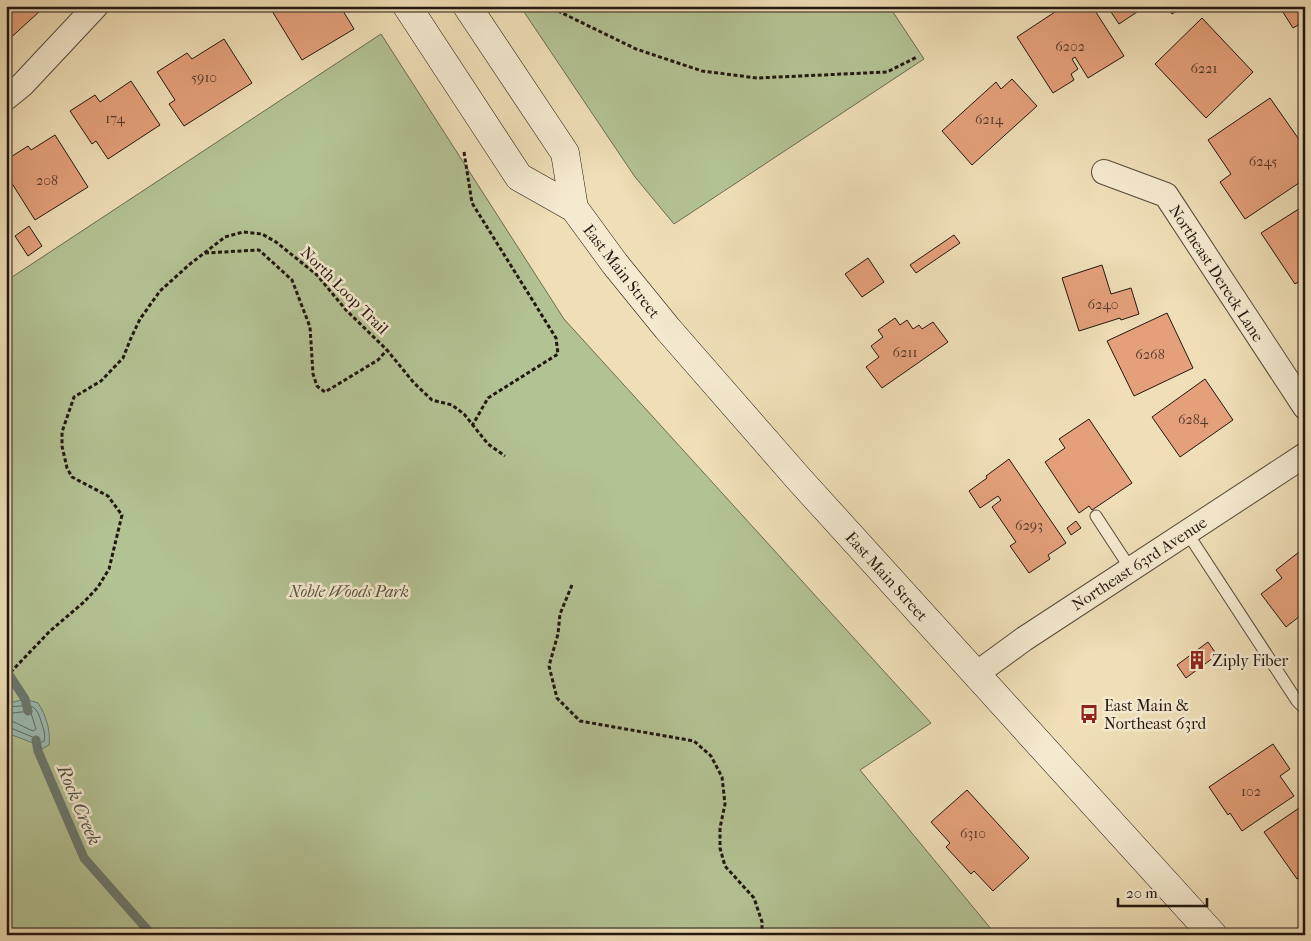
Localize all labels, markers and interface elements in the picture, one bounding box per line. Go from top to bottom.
house number: 6202 [1055,38,1085,55]
house number: 6221 [1191,60,1217,77]
house number: 5910 [191,69,217,86]
house number: 174 [105,110,126,127]
house number: 6214 [975,111,1004,128]
house number: 6245 [1249,153,1277,170]
house number: 208 [36,172,58,189]
street label: Northeast Dereck Lane [1165,201,1268,345]
street label: East Main Street [579,221,664,322]
street label: North Loop Trail [297,243,393,338]
house number: 6240 [1088,296,1118,313]
house number: 6211 [893,344,917,361]
house number: 6268 [1135,346,1165,363]
house number: 6284 [1178,411,1209,428]
street label: Northeast 63rd Avenue [1068,513,1210,614]
house number: 6293 [1015,517,1043,534]
street label: East Main Street [841,528,932,625]
park label: Noble Woods Park [288,582,409,601]
building icon: Ziply Fiber [1186,649,1208,671]
place label: Ziply Fiber [1212,651,1289,670]
place label: East Main & Northeast 63rd [1104,696,1207,733]
bus stop icon: East Main & Northeast 63rd [1078,703,1100,725]
water label: Rock Creek [52,761,105,848]
house number: 102 [1241,783,1261,800]
house number: 6310 [960,825,986,842]
scale bar [1118,876,1207,908]
text: 20 m [1126,884,1158,902]

